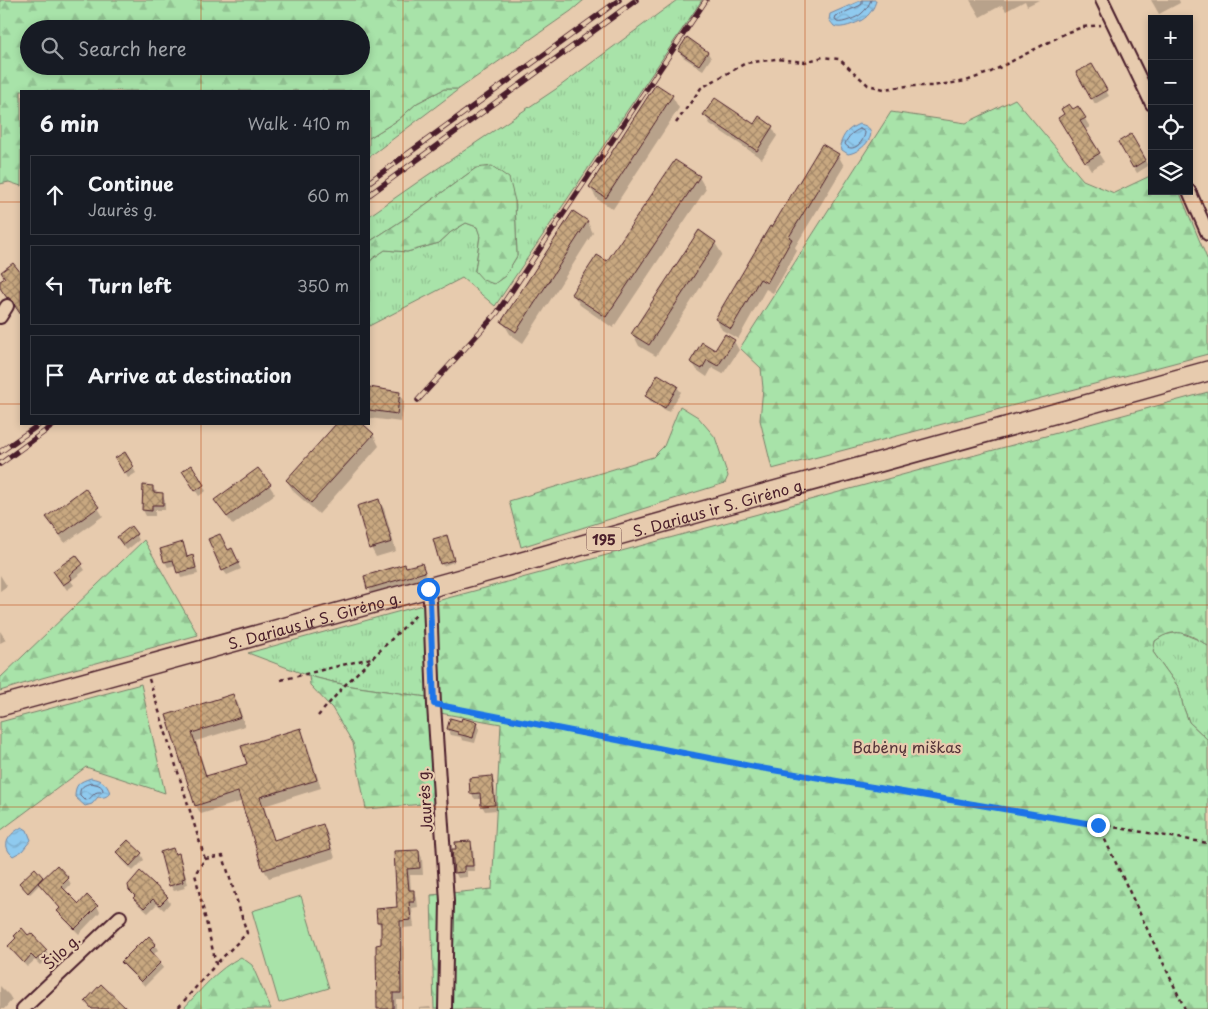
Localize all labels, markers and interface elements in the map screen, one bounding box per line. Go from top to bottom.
map controls [1148,15,1193,195]
button: + [1148,15,1193,60]
search box [20,20,370,75]
icon: search [38,34,66,62]
text: Search here [78,34,187,62]
button: − [1148,60,1193,105]
button: locate [1148,105,1193,150]
text: 6 min [40,107,99,139]
text: Walk · 410 m [248,111,350,135]
button: layers [1148,150,1193,195]
text: Continue [88,169,174,197]
icon: ahead [41,181,69,209]
text: 60 m [307,183,349,207]
text: Jaurės g. [88,197,157,221]
icon: left [41,271,69,299]
text: Turn left [88,271,172,299]
text: 350 m [297,273,349,297]
icon: arrive [41,361,69,389]
text: Arrive at destination [88,361,292,389]
street label: S. Dariaus ir S. Girėno g. [630,472,808,542]
road number: 195 [586,528,622,550]
route start [417,578,440,601]
street label: S. Dariaus ir S. Girėno g. [225,584,404,654]
park label: Babėnų miškas [852,735,962,758]
street label: Jaurės g. [410,767,438,833]
route end [1087,814,1110,837]
street label: Šilo g. [37,928,85,974]

